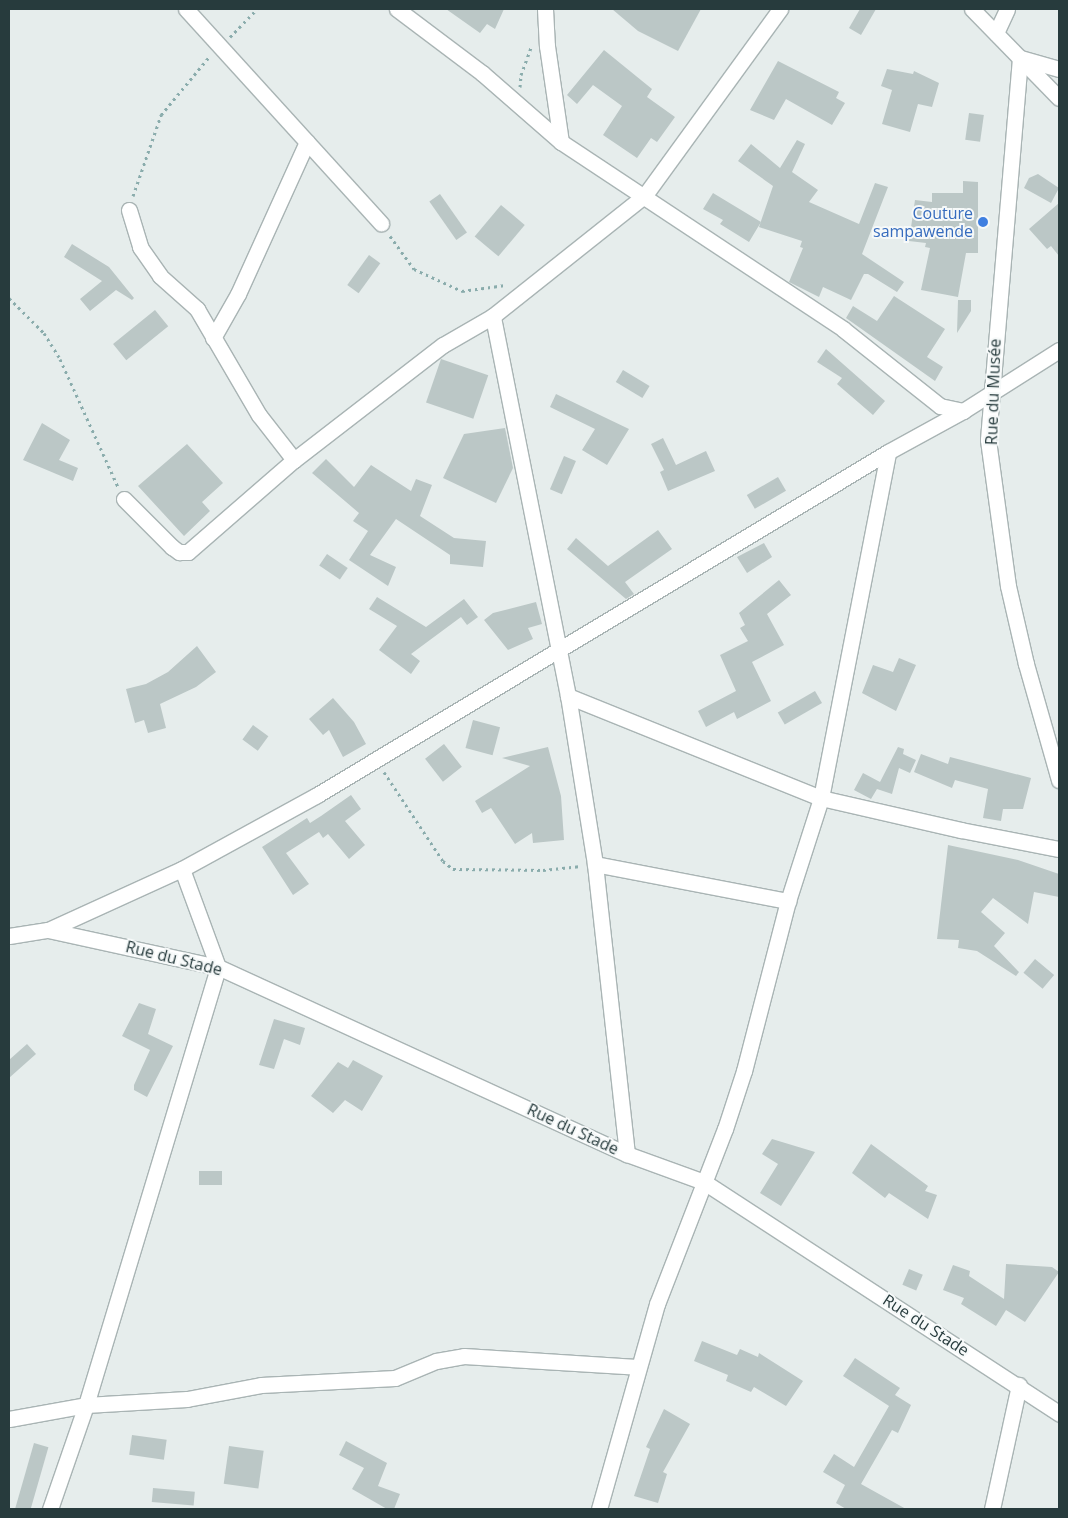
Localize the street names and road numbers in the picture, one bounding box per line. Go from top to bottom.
street label: Rue du Musée [982,339,1004,445]
street label: Rue du Stade [124,937,224,979]
street label: Rue du Stade [524,1099,622,1159]
street label: Rue du Stade [879,1290,973,1360]

